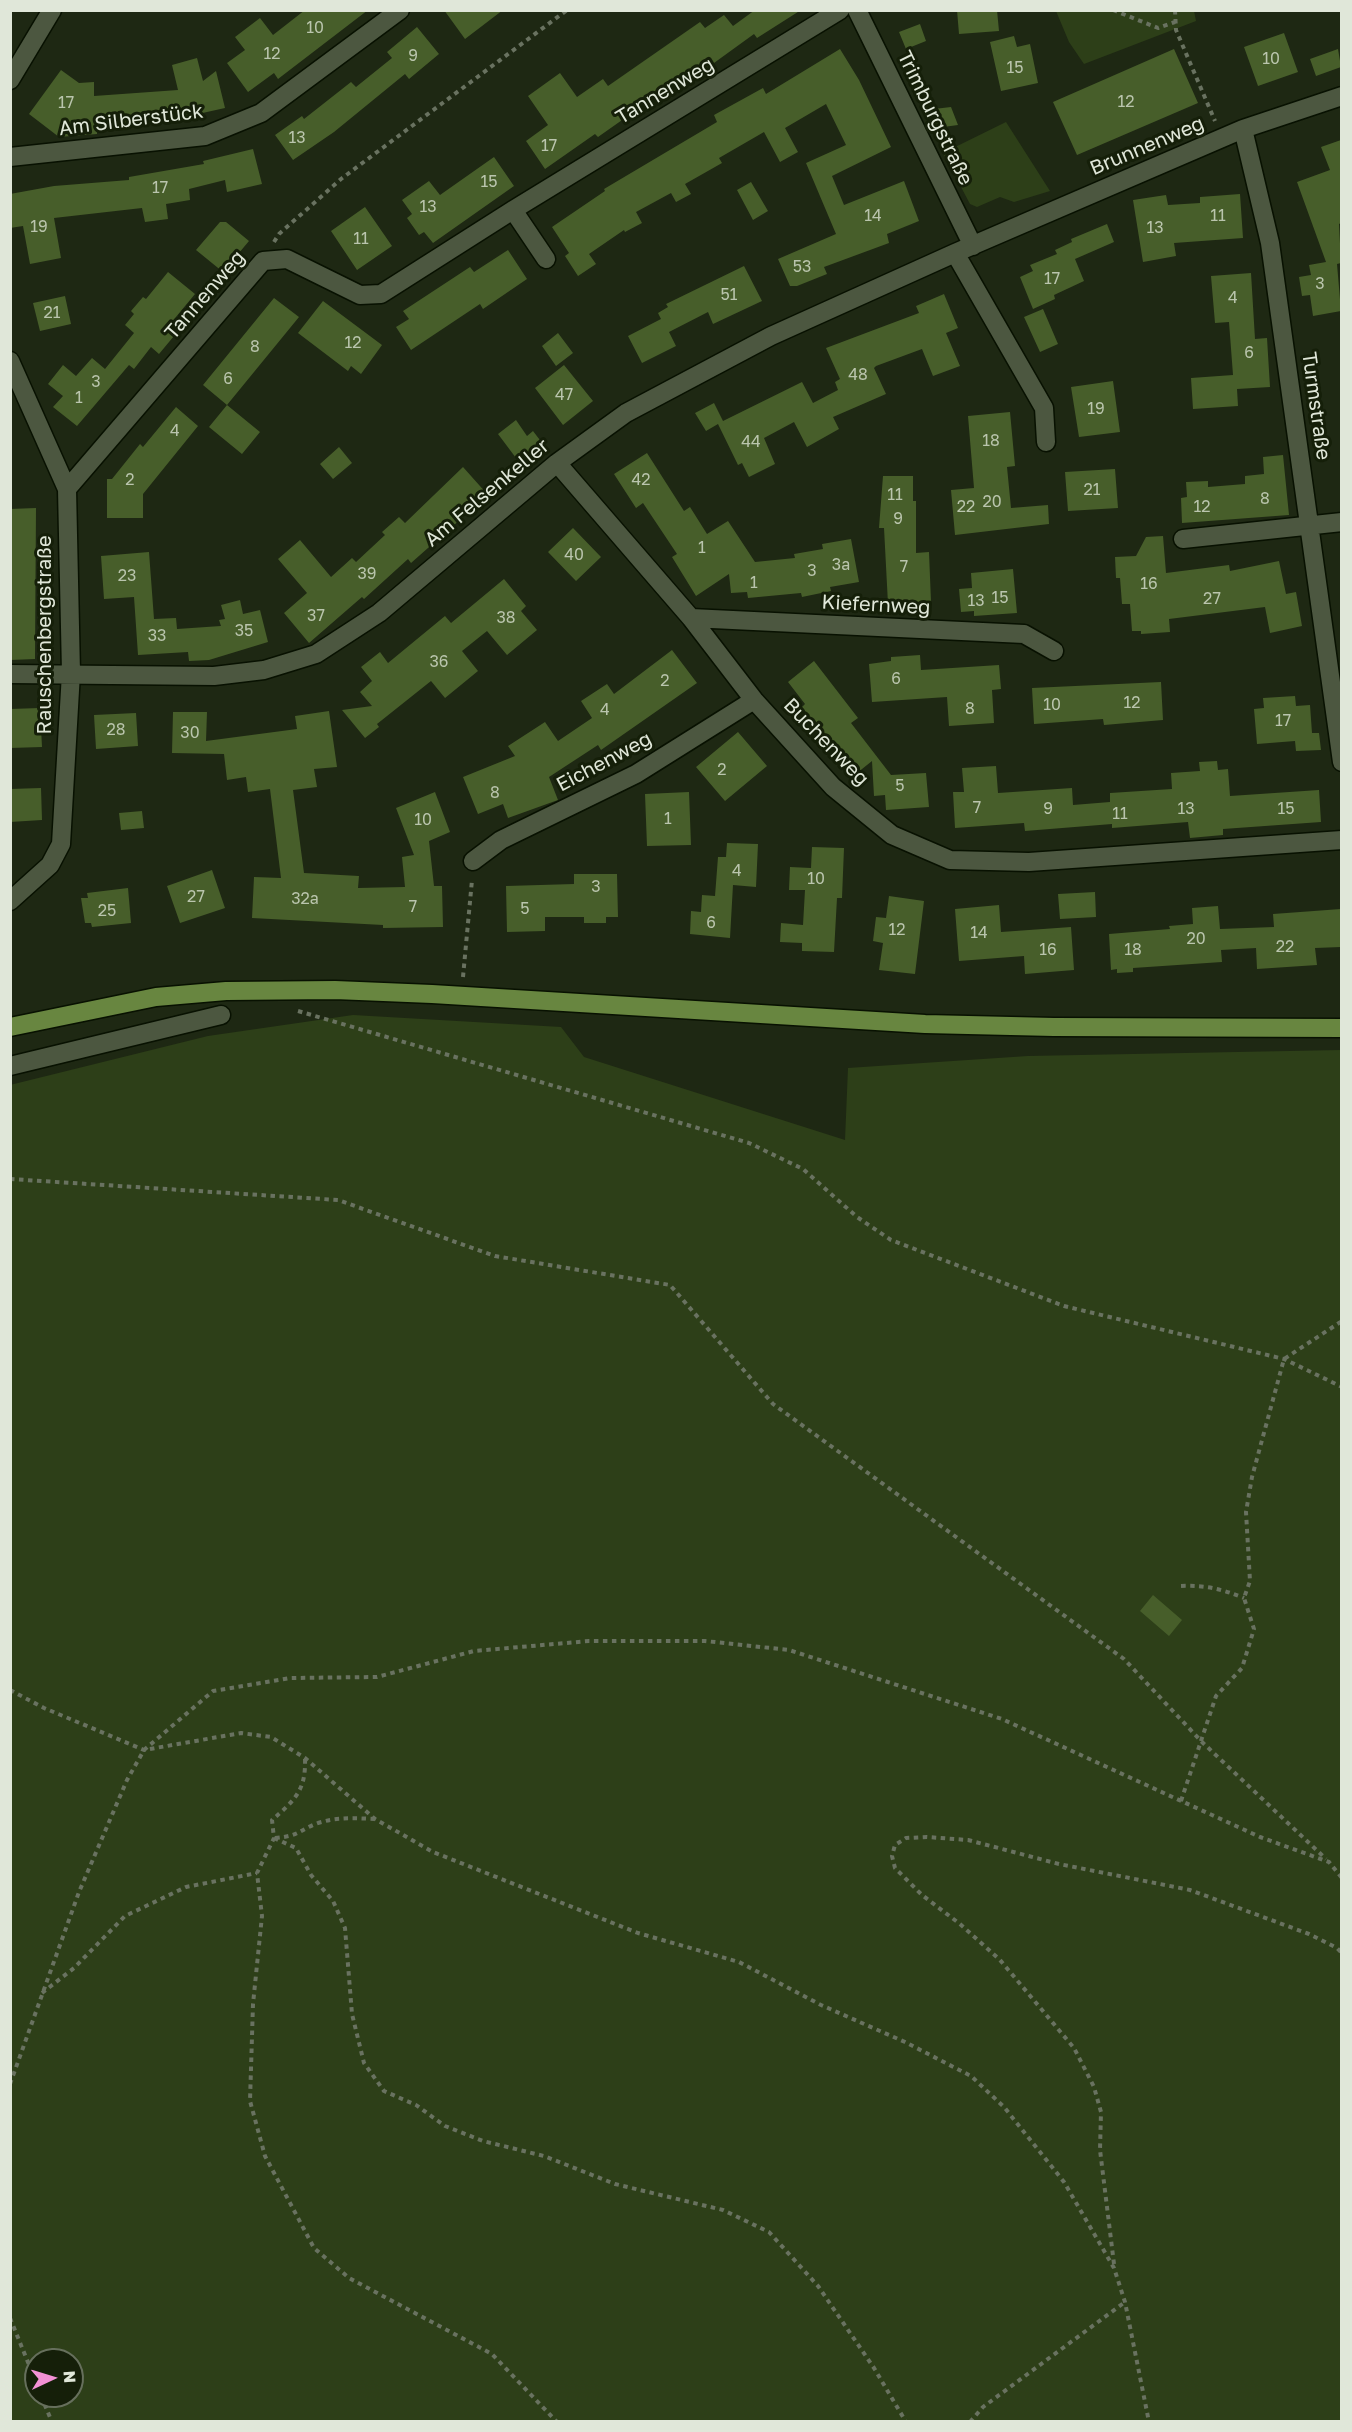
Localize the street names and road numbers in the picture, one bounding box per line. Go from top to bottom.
street label: Trimburgstraße [892,47,978,189]
street label: Tannenweg [612,52,718,130]
street label: Am Silberstück [57,99,205,141]
street label: Brunnenweg [1086,111,1208,181]
street label: Tannenweg [160,246,250,344]
street label: Turmstraße [1297,350,1335,462]
street label: Am Felsenkeller [420,434,554,552]
street label: Rauschenbergstraße [33,536,57,734]
street label: Kiefernweg [821,590,931,620]
street label: Buchenweg [778,693,874,791]
street label: Eichenweg [552,727,656,797]

